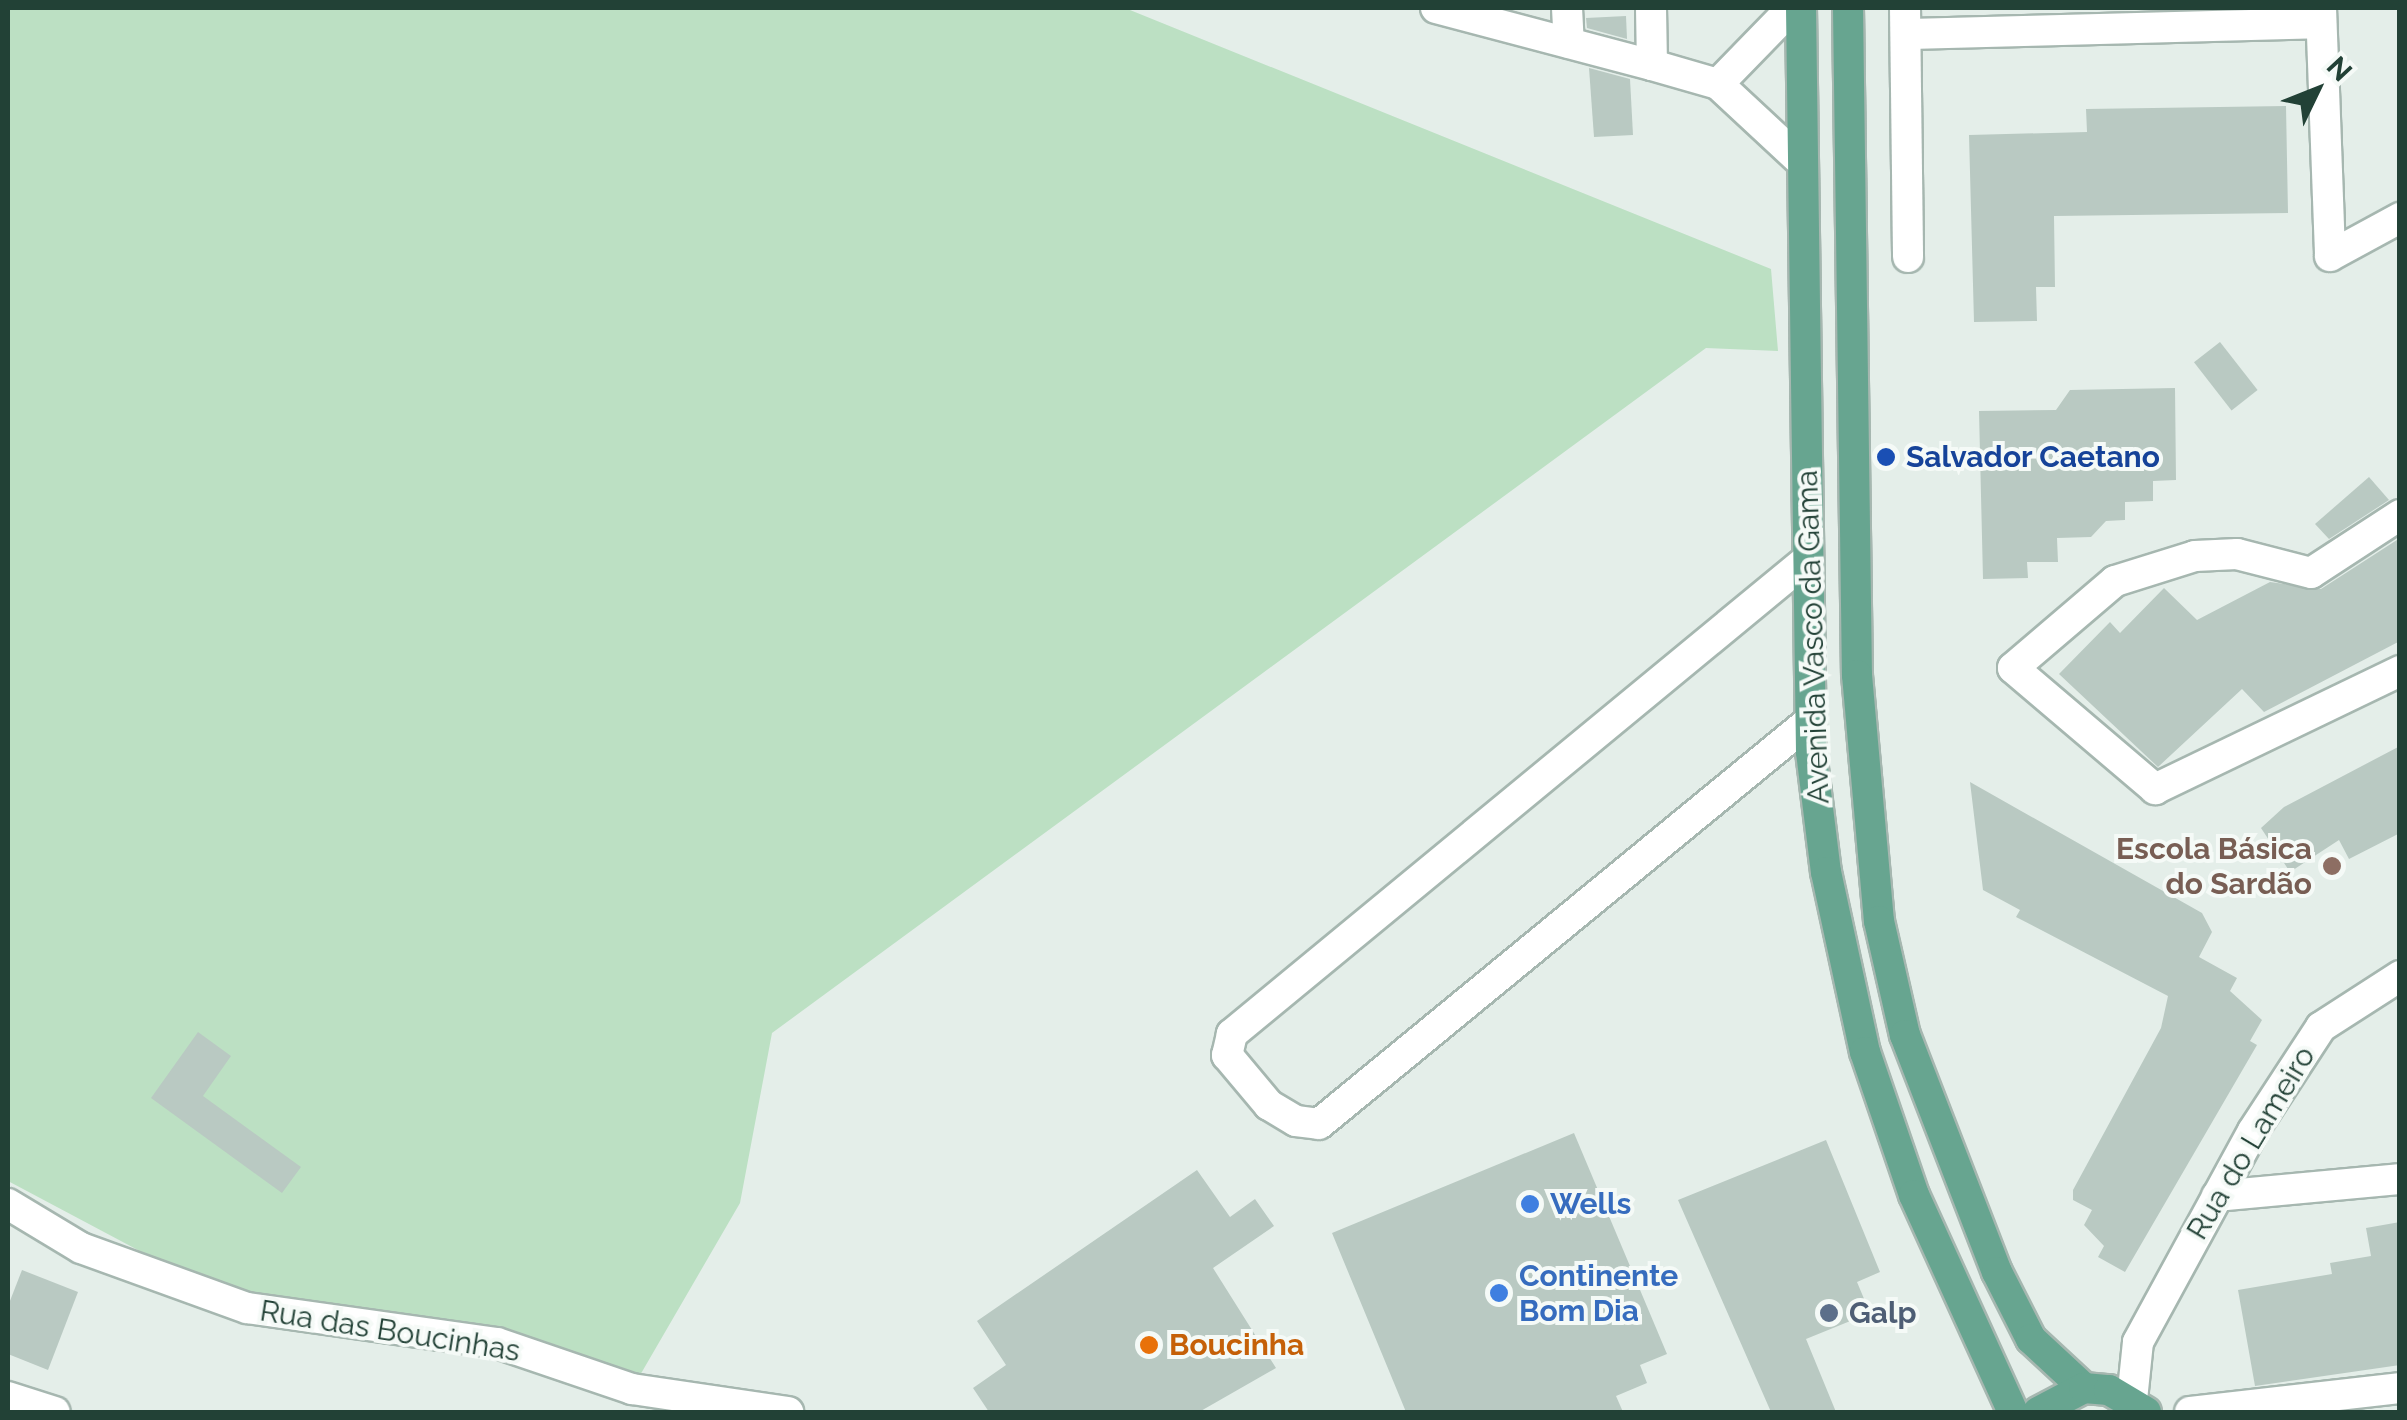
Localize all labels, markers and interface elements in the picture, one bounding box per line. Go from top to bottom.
north arrow [2267,40,2367,140]
text: N [2320,50,2359,88]
place label: Salvador Caetano [1906,439,2161,475]
marker: Salvador Caetano [1875,446,1897,468]
street label: Avenida Vasco da Gama [1789,469,1837,805]
place label: Escola Básica do Sardão [2116,831,2312,902]
marker: Escola Básica do Sardão [2321,855,2343,877]
street label: Rua do Lameiro [2179,1040,2323,1246]
place label: Wells [1550,1186,1631,1222]
marker: Wells [1519,1193,1541,1215]
place label: Continente Bom Dia [1519,1258,1678,1328]
marker: Continente Bom Dia [1488,1282,1510,1304]
street label: Rua das Boucinhas [257,1293,523,1369]
place label: Galp [1849,1295,1916,1331]
marker: Galp [1818,1302,1840,1324]
place label: Boucinha [1169,1327,1304,1363]
marker: Boucinha [1138,1334,1160,1356]

